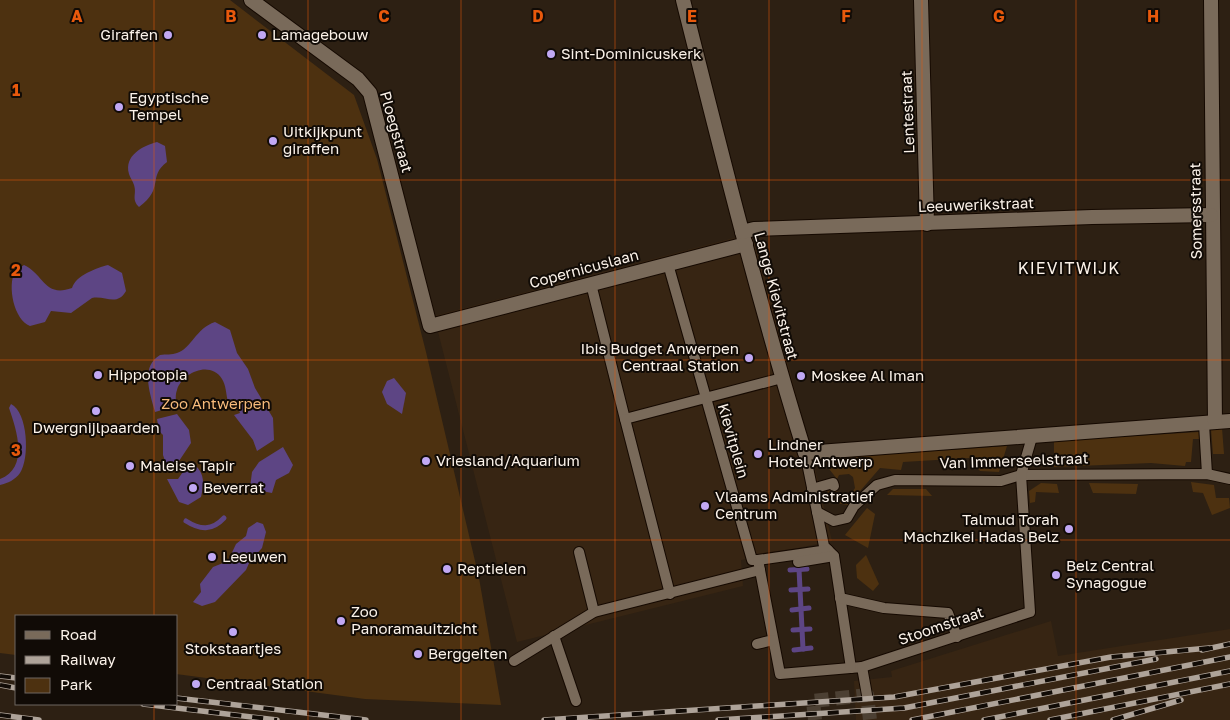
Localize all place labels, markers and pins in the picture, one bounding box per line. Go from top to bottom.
place label: Giraffen [100,25,158,43]
place label: Lamagebouw [272,25,368,43]
marker: Giraffen [162,29,174,41]
marker: Lamagebouw [256,29,268,41]
place label: Sint-Dominicuskerk [561,44,702,62]
marker: Sint-Dominicuskerk [545,48,557,60]
place label: Egyptische Tempel [129,88,209,123]
marker: Egyptische Tempel [113,101,125,113]
place label: Uitkijkpunt giraffen [283,122,362,157]
marker: Uitkijkpunt giraffen [267,135,279,147]
place label: Ibis Budget Anwerpen Centraal Station [580,339,739,374]
marker: Ibis Budget Anwerpen Centraal Station [743,352,755,364]
place label: Hippotopia [108,365,188,383]
place label: Moskee Al Iman [811,366,924,384]
marker: Hippotopia [92,369,104,381]
marker: Moskee Al Iman [795,370,807,382]
marker: Dwergnijlpaarden [90,405,102,417]
place label: Dwergnijlpaarden [32,418,160,436]
place label: Lindner Hotel Antwerp [768,435,873,470]
marker: Lindner Hotel Antwerp [752,448,764,460]
place label: Vriesland/Aquarium [436,451,580,469]
marker: Vriesland/Aquarium [420,455,432,467]
place label: Maleise Tapir [140,456,235,474]
marker: Maleise Tapir [124,460,136,472]
place label: Beverrat [203,478,264,496]
marker: Beverrat [187,482,199,494]
place label: Vlaams Administratief Centrum [715,487,874,522]
marker: Vlaams Administratief Centrum [699,500,711,512]
place label: Talmud Torah Machzikei Hadas Belz [903,510,1059,545]
marker: Talmud Torah Machzikei Hadas Belz [1063,523,1075,535]
place label: Leeuwen [222,547,287,565]
marker: Leeuwen [206,551,218,563]
place label: Belz Central Synagogue [1066,556,1154,591]
place label: Reptielen [457,559,526,577]
marker: Reptielen [441,563,453,575]
marker: Belz Central Synagogue [1050,569,1062,581]
place label: Zoo Panoramauitzicht [351,602,478,637]
marker: Zoo Panoramauitzicht [335,615,347,627]
marker: Stokstaartjes [227,626,239,638]
place label: Stokstaartjes [185,639,281,657]
place label: Berggeiten [428,644,508,662]
marker: Berggeiten [412,648,424,660]
place label: Centraal Station [206,674,323,692]
marker: Centraal Station [190,678,202,690]

